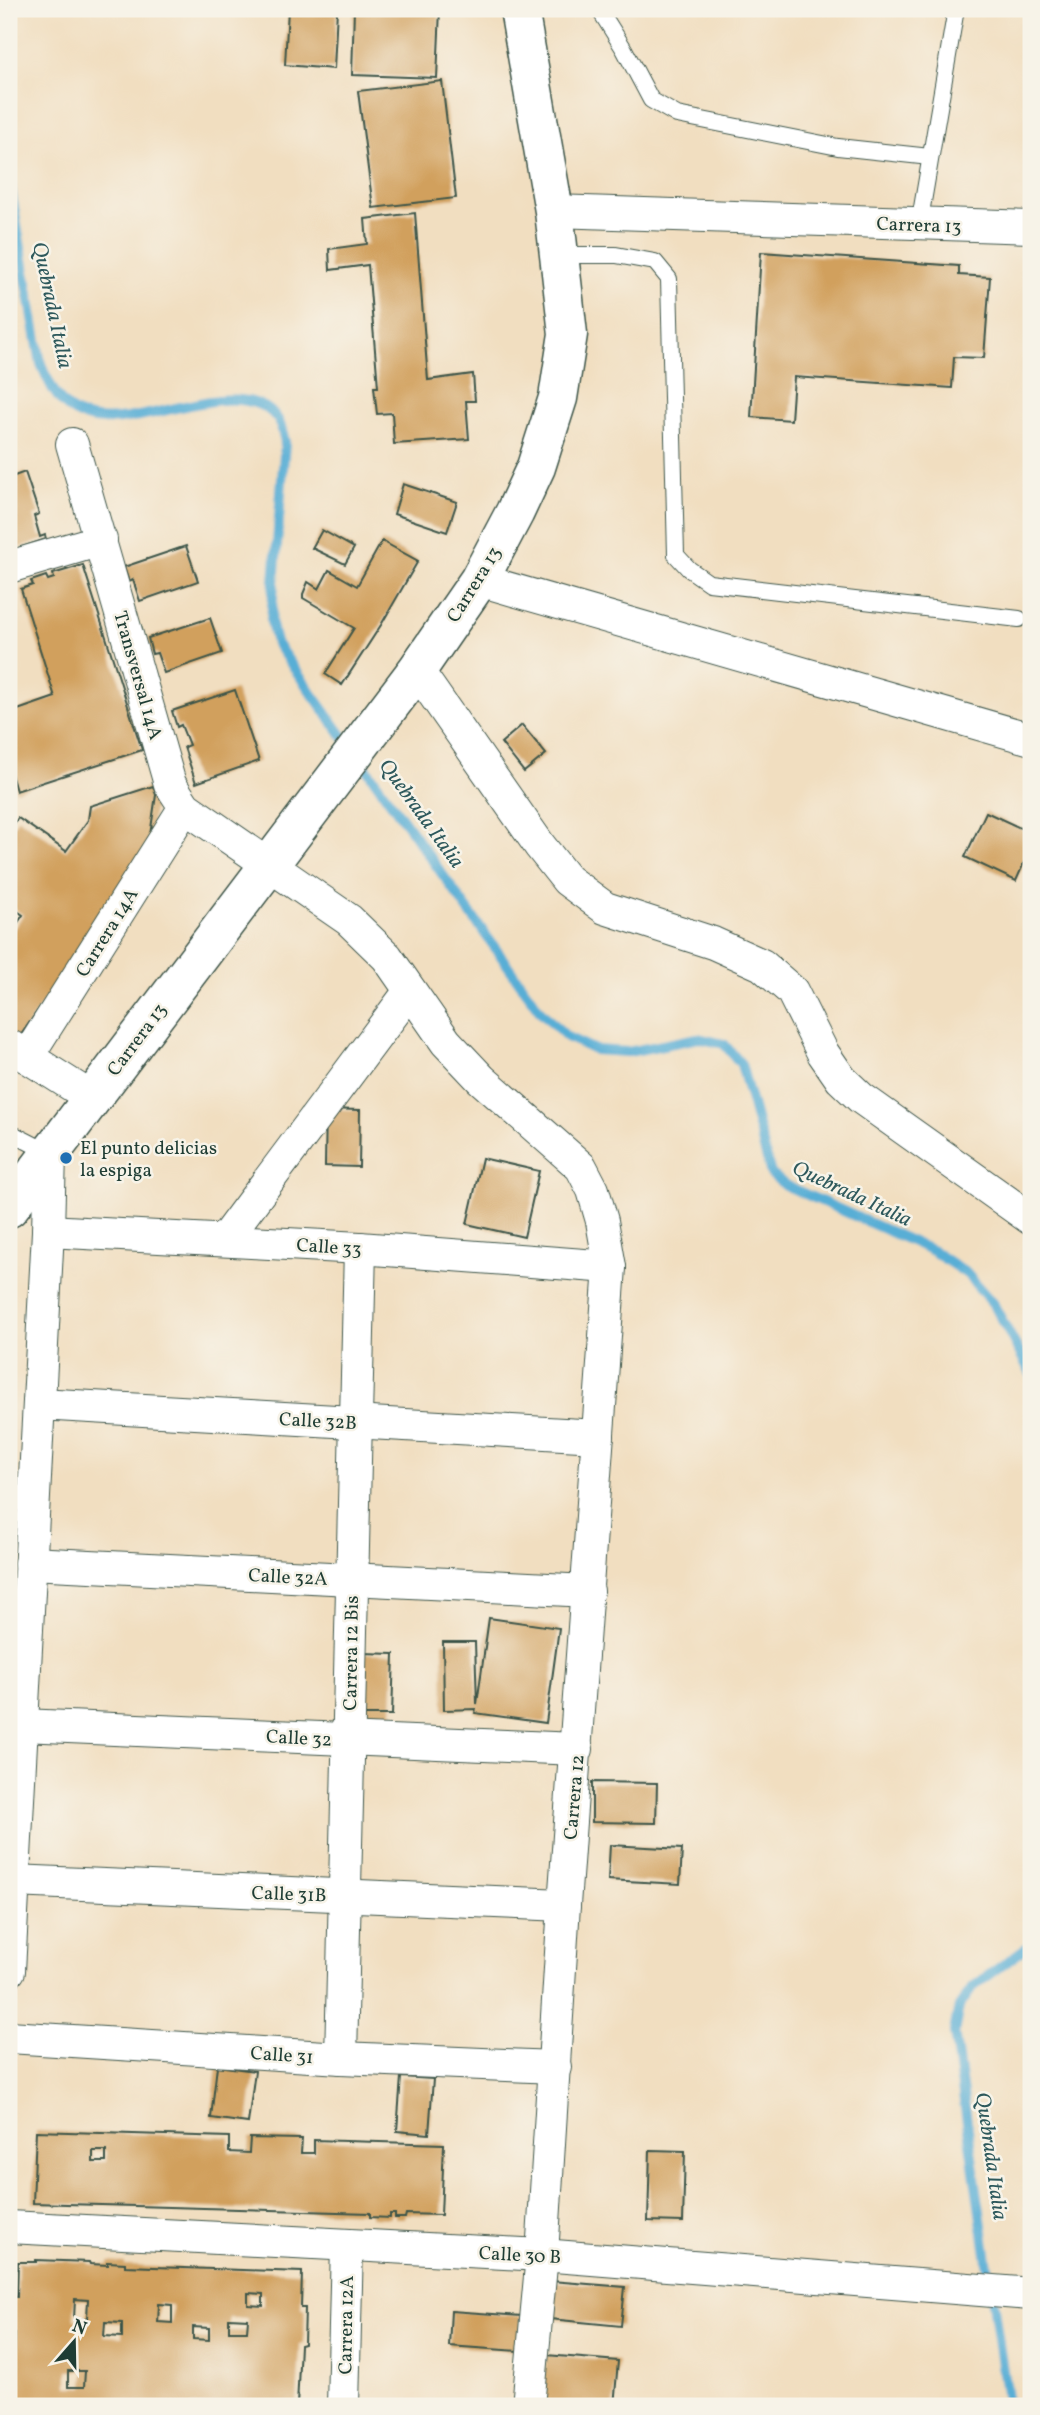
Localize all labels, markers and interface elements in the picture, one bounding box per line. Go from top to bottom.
street label: Carrera 13 [876,212,962,240]
water label: Quebrada Italia [24,239,79,371]
street label: Carrera 13 [441,542,508,628]
street label: Transversal 14A [106,608,168,743]
water label: Quebrada Italia [371,753,470,875]
street label: Carrera 14A [70,884,145,982]
street label: Carrera 13 [102,998,174,1082]
place label: El punto delicias la espiga [80,1136,217,1184]
marker: El punto delicias la espiga [58,1150,74,1166]
water label: Quebrada Italia [787,1154,916,1235]
street label: Calle 33 [295,1233,362,1263]
street label: Calle 32B [278,1407,357,1437]
street label: Calle 32A [248,1563,328,1593]
street label: Carrera 12 Bis [338,1595,366,1711]
street label: Calle 32 [265,1724,333,1754]
street label: Carrera 12 [558,1753,592,1841]
street label: Calle 31B [251,1881,327,1909]
street label: Calle 31 [249,2041,314,2071]
water label: Quebrada Italia [967,2090,1014,2222]
street label: Calle 30 B [478,2241,562,2271]
street label: Carrera 12A [333,2275,361,2375]
north arrow [38,2306,108,2376]
text: N [68,2313,90,2343]

